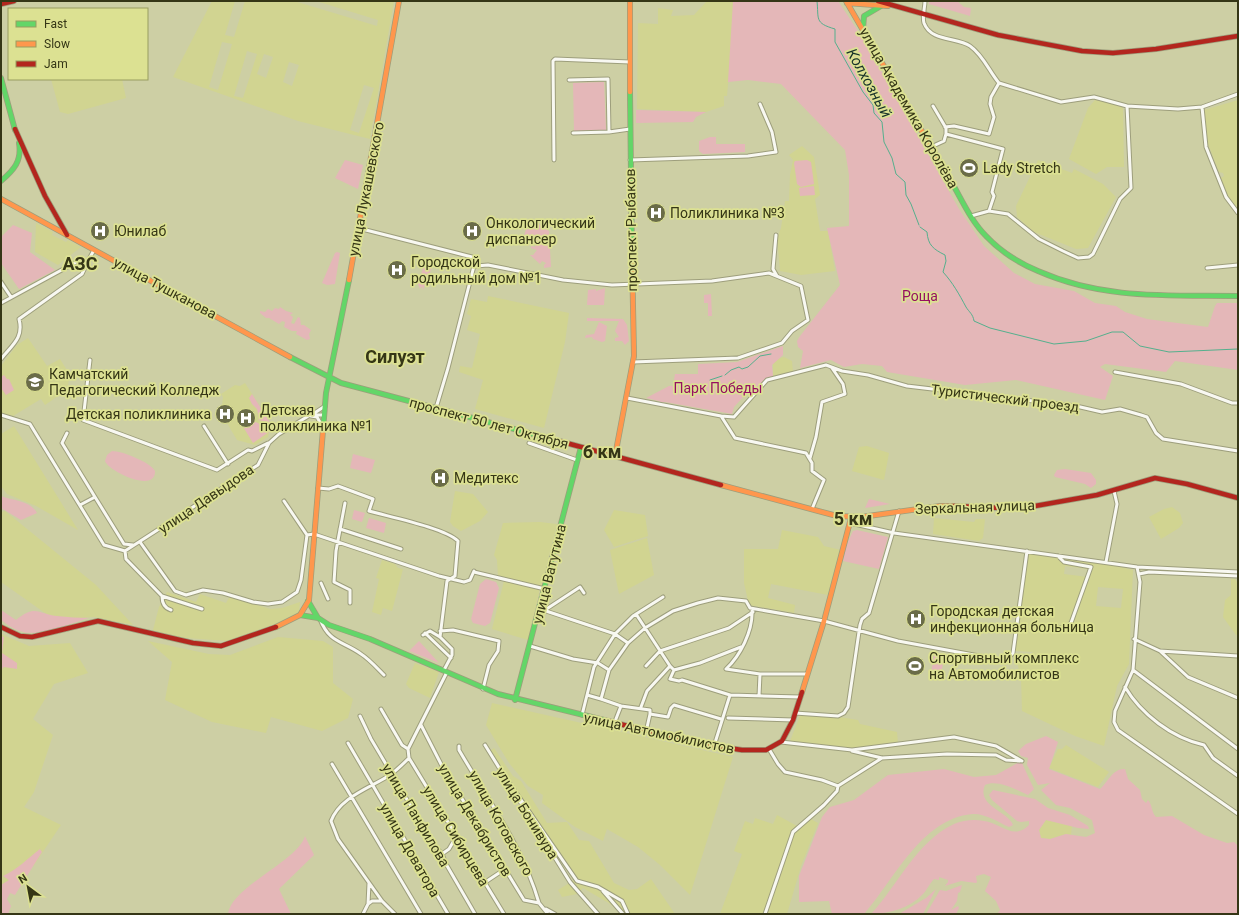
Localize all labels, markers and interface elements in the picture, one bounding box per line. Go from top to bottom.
legend [8,8,148,80]
text: Fast [44,17,67,31]
street label: улица Академика Королёва [856,25,962,191]
text: Slow [44,37,70,51]
water label: Колхозный [843,45,895,121]
text: Jam [44,57,68,71]
street label: улица Лукашевского [345,120,387,258]
sports icon: Lady Stretch [958,157,980,179]
place label: Lady Stretch [983,160,1061,176]
street label: проспект Рыбаков [622,168,640,292]
hospital icon: Поликлиника №3 [645,202,667,224]
place label: Поликлиника №3 [670,205,785,221]
place label: Онкологический диспансер [486,215,595,247]
hospital icon: Юнилаб [89,220,111,242]
hospital icon: Онкологический диспансер [461,220,483,242]
place label: Юнилаб [114,223,166,239]
district label: АЗС [63,253,98,274]
street label: улица Тушканова [111,254,219,322]
place label: Городской родильный дом №1 [411,254,542,286]
hospital icon: Городской родильный дом №1 [386,259,408,281]
park label: Роща [902,288,938,304]
district label: Силуэт [365,346,425,367]
place label: Камчатский Педагогический Колледж [49,366,219,398]
school or university icon: Камчатский Педагогический Колледж [24,371,46,393]
park label: Парк Победы [674,380,762,396]
street label: Туристический проезд [930,381,1080,415]
street label: проспект 50 лет Октября [408,394,570,452]
place label: Детская поликлиника №1 [260,402,373,434]
hospital icon: Детская поликлиника [214,403,236,425]
place label: Детская поликлиника [66,406,211,422]
hospital icon: Детская поликлиника №1 [235,407,257,429]
district label: 6 км [583,441,621,462]
street label: улица Давыдова [156,461,256,537]
hospital icon: Медитекс [429,467,451,489]
place label: Медитекс [454,470,519,486]
street label: Зеркальная улица [915,497,1035,517]
district label: 5 км [834,508,872,529]
street label: улица Ватутина [529,523,569,625]
place label: Городская детская инфекционная больница [930,603,1094,635]
hospital icon: Городская детская инфекционная больница [905,608,927,630]
place label: Спортивный комплекс на Автомобилистов [929,650,1079,682]
sports icon: Спортивный комплекс на Автомобилистов [904,655,926,677]
street label: улица Автомобилистов [582,709,736,757]
street label: улица Панфилова [379,761,453,869]
street label: улица Декабристов [435,761,515,879]
street label: улица Бонивура [492,764,562,862]
street label: улица Котовского [466,768,536,878]
street label: улица Сибирцева [420,783,492,889]
street label: улица Доватора [377,800,443,900]
north arrow [8,867,48,907]
text: N [16,871,30,887]

